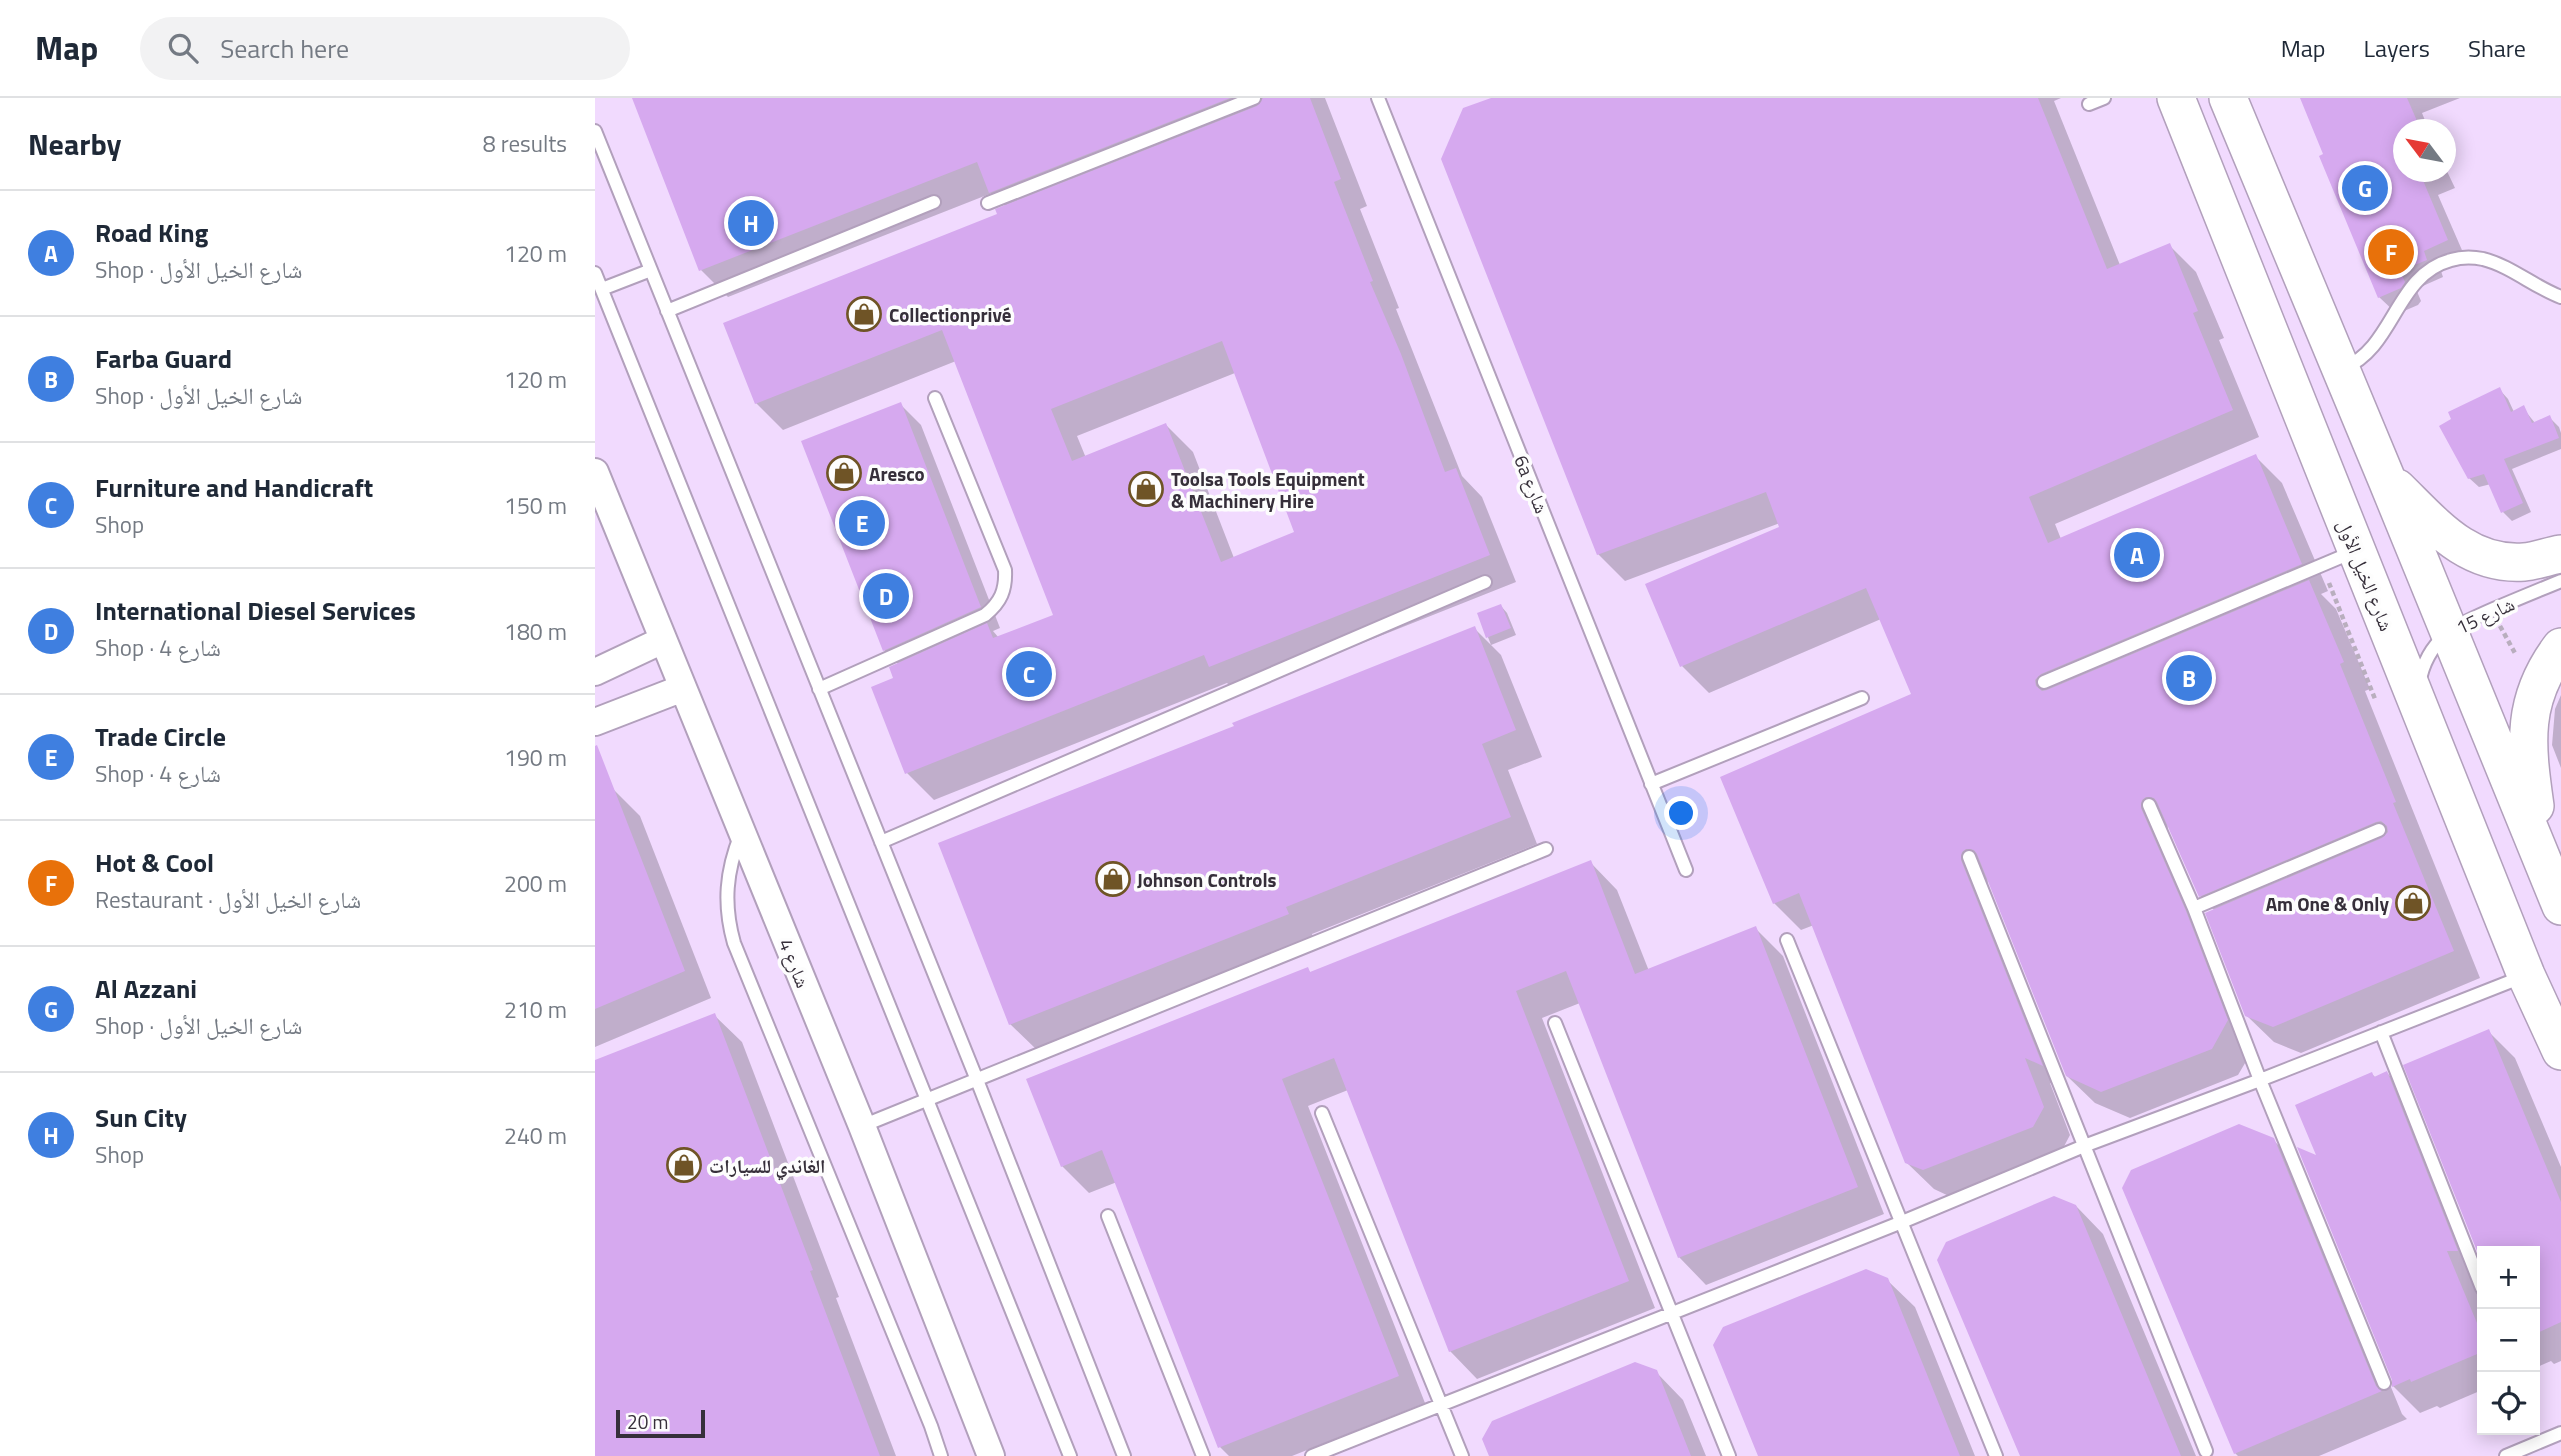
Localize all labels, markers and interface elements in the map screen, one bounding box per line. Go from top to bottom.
search box [140,17,630,80]
text: Map [35,23,98,73]
icon: search [164,29,202,67]
text: Search here [220,29,349,68]
text: Map [2281,30,2326,66]
text: Layers [2364,30,2430,66]
text: Share [2468,30,2526,66]
north arrow [2393,119,2456,182]
text: Nearby [28,121,121,167]
text: 8 results [483,126,567,161]
pin: G [2342,162,2388,214]
pin: H [728,197,774,249]
text: Road King [95,213,208,252]
pin: F [2368,226,2414,278]
text: A [44,236,58,271]
text: 120 m [504,236,567,271]
text: Shop · شارع الخيل الأول [95,252,302,287]
shop icon: Collectionprivé [845,295,883,333]
place label: Collectionprivé [889,300,1012,329]
text: Farba Guard [95,339,232,378]
text: B [44,362,58,397]
text: 120 m [504,362,567,397]
text: Shop · شارع الخيل الأول [95,378,302,413]
street label: 6a شارع [1507,451,1557,517]
shop icon: Aresco [825,454,863,492]
place label: Aresco [869,459,925,488]
place label: Toolsa Tools Equipment & Machinery Hire [1171,464,1365,515]
text: Furniture and Handicraft [95,468,373,507]
shop icon: Toolsa Tools Equipment & Machinery Hire [1127,470,1165,508]
text: C [45,488,57,523]
text: 150 m [504,488,567,523]
pin: E [839,497,885,549]
text: Shop [95,507,144,542]
street label: شارع الخيل الأول [2330,515,2402,635]
pin: A [2114,529,2160,581]
pin: D [863,570,909,622]
street label: شارع 15 [2451,589,2519,641]
text: International Diesel Services [95,591,416,630]
text: D [44,614,58,649]
text: 180 m [504,614,567,649]
text: Shop · شارع 4 [95,630,221,665]
pin: C [1006,648,1052,700]
pin: B [2166,652,2212,704]
text: Trade Circle [95,717,226,756]
text: E [45,740,57,775]
text: 190 m [504,740,567,775]
text: Shop · شارع 4 [95,756,221,791]
your location [1664,796,1698,830]
text: Hot & Cool [95,843,214,882]
shop icon: Johnson Controls [1094,860,1132,898]
place label: Johnson Controls [1137,865,1277,894]
text: F [45,866,57,901]
text: 200 m [504,866,567,901]
text: Restaurant · شارع الخيل الأول [95,882,361,917]
shop icon: Am One & Only [2394,884,2432,922]
place label: Am One & Only [2266,889,2389,918]
street label: شارع 4 [772,934,818,992]
text: Al Azzani [95,969,197,1008]
text: G [44,992,58,1027]
text: 210 m [504,992,567,1027]
text: Shop · شارع الخيل الأول [95,1008,302,1043]
text: Sun City [95,1098,187,1137]
text: H [43,1118,59,1153]
text: 240 m [504,1118,567,1153]
text: Shop [95,1137,144,1172]
shop icon: الغاندي للسيارات [665,1146,703,1184]
place label: الغاندي للسيارات [709,1151,825,1181]
map controls [2477,1246,2540,1435]
button: + [2477,1246,2540,1309]
button: − [2477,1309,2540,1372]
button: locate [2477,1372,2540,1435]
scale bar [616,1407,705,1439]
text: 20 m [627,1407,668,1436]

